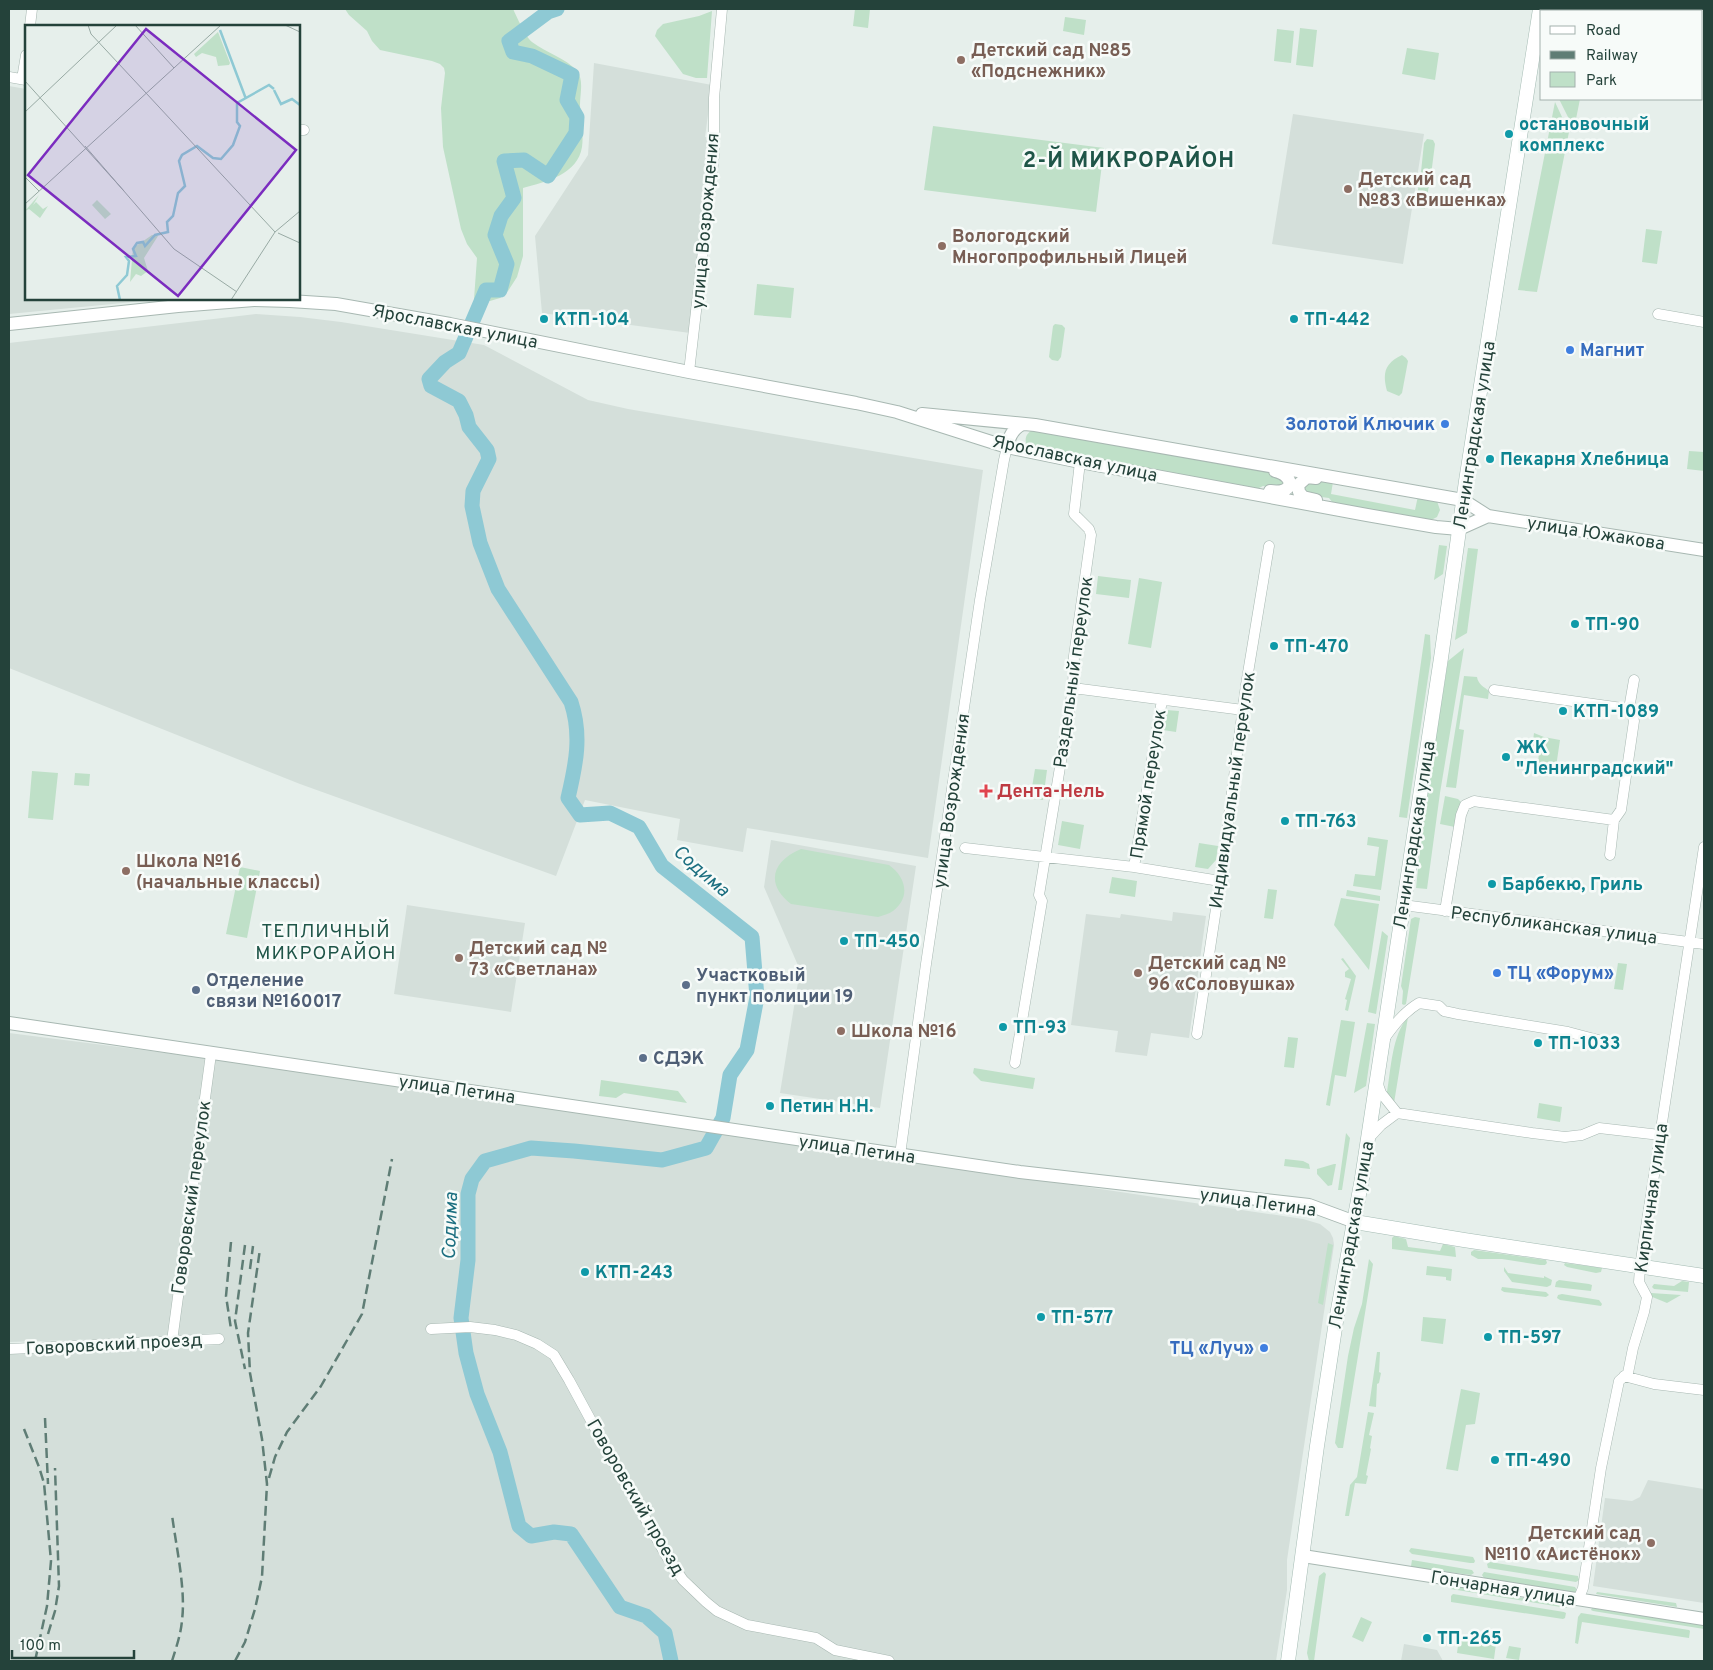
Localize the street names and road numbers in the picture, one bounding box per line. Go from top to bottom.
street label: улица Возрождения [687,132,726,310]
street label: Ярославская улица [370,300,540,355]
street label: Ленинградская улица [1449,339,1502,531]
street label: Ярославская улица [990,431,1159,488]
street label: улица Южакова [1525,512,1666,557]
street label: Раздельный переулок [1050,575,1099,770]
street label: Индивидуальный переулок [1205,670,1262,910]
street label: Прямой переулок [1126,708,1173,861]
street label: улица Возрождения [929,712,976,890]
street label: Ленинградская улица [1389,739,1442,931]
street label: Республиканская улица [1449,902,1658,951]
street label: улица Петина [397,1071,517,1110]
street label: Говоровский переулок [167,1099,217,1296]
street label: Кирпичная улица [1631,1122,1674,1274]
street label: улица Петина [797,1131,917,1170]
street label: Ленинградская улица [1325,1139,1380,1331]
street label: улица Петина [1198,1184,1318,1223]
street label: Говоровский проезд [25,1329,203,1362]
street label: Говоровский проезд [581,1415,689,1580]
street label: Гончарная улица [1429,1567,1577,1612]

